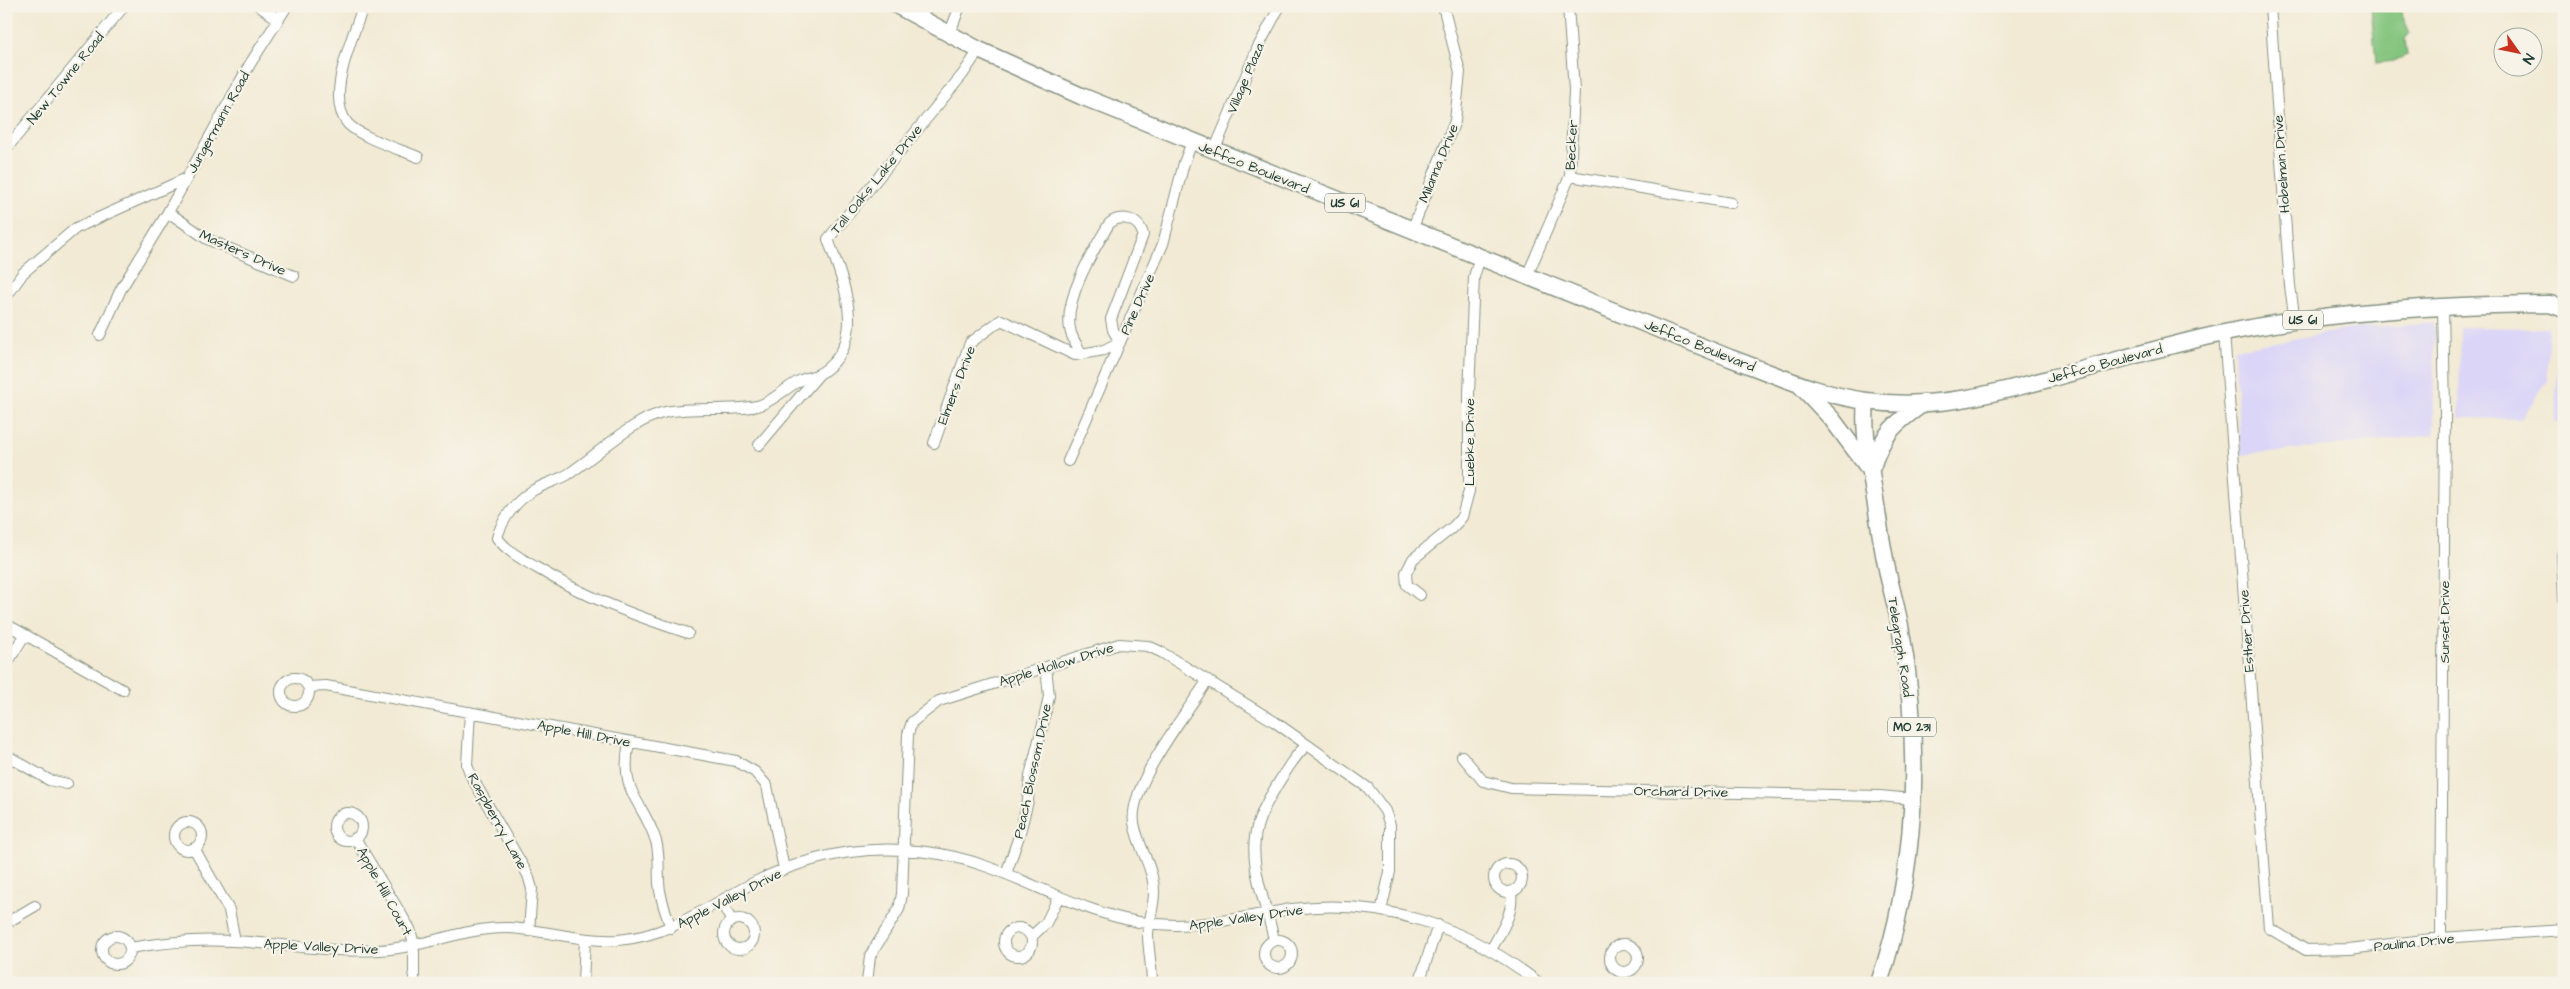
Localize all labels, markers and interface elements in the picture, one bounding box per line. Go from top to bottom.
street label: New Towne Road [22,28,109,129]
north arrow [2492,28,2542,78]
street label: Village Plaza [1222,40,1270,117]
text: N [2517,49,2539,68]
street label: Jungermann Road [183,68,255,177]
street label: Hobelman Drive [2269,114,2295,214]
street label: Becker [1561,119,1583,171]
street label: Tall Oaks Lake Drive [826,120,928,239]
street label: Milanna Drive [1414,121,1464,206]
street label: Jeffco Boulevard [1195,137,1312,199]
road number: US 61 [1325,194,1365,212]
street label: Masters Drive [196,225,290,281]
street label: Pine Drive [1116,270,1160,338]
road number: US 61 [2283,310,2323,330]
street label: Jeffco Boulevard [1641,315,1758,377]
street label: Jeffco Boulevard [2046,339,2165,389]
street label: Elmers Drive [933,343,981,428]
street label: Luebke Drive [1460,398,1480,486]
street label: Sunset Drive [2435,580,2455,663]
street label: Esther Drive [2234,589,2260,673]
street label: Telegraph Road [1882,596,1918,698]
street label: Apple Hollow Drive [996,638,1117,692]
street label: Peach Blossom Drive [1009,702,1057,840]
street label: Apple Hill Drive [536,715,632,753]
road number: MO 231 [1888,718,1936,736]
street label: Raspberry Lane [462,770,532,874]
street label: Orchard Drive [1634,781,1729,803]
street label: Apple Hill Court [351,843,417,940]
street label: Apple Valley Drive [674,864,786,934]
street label: Apple Valley Drive [1188,900,1305,936]
street label: Paulina Drive [2373,929,2456,957]
street label: Apple Valley Drive [263,934,379,960]

